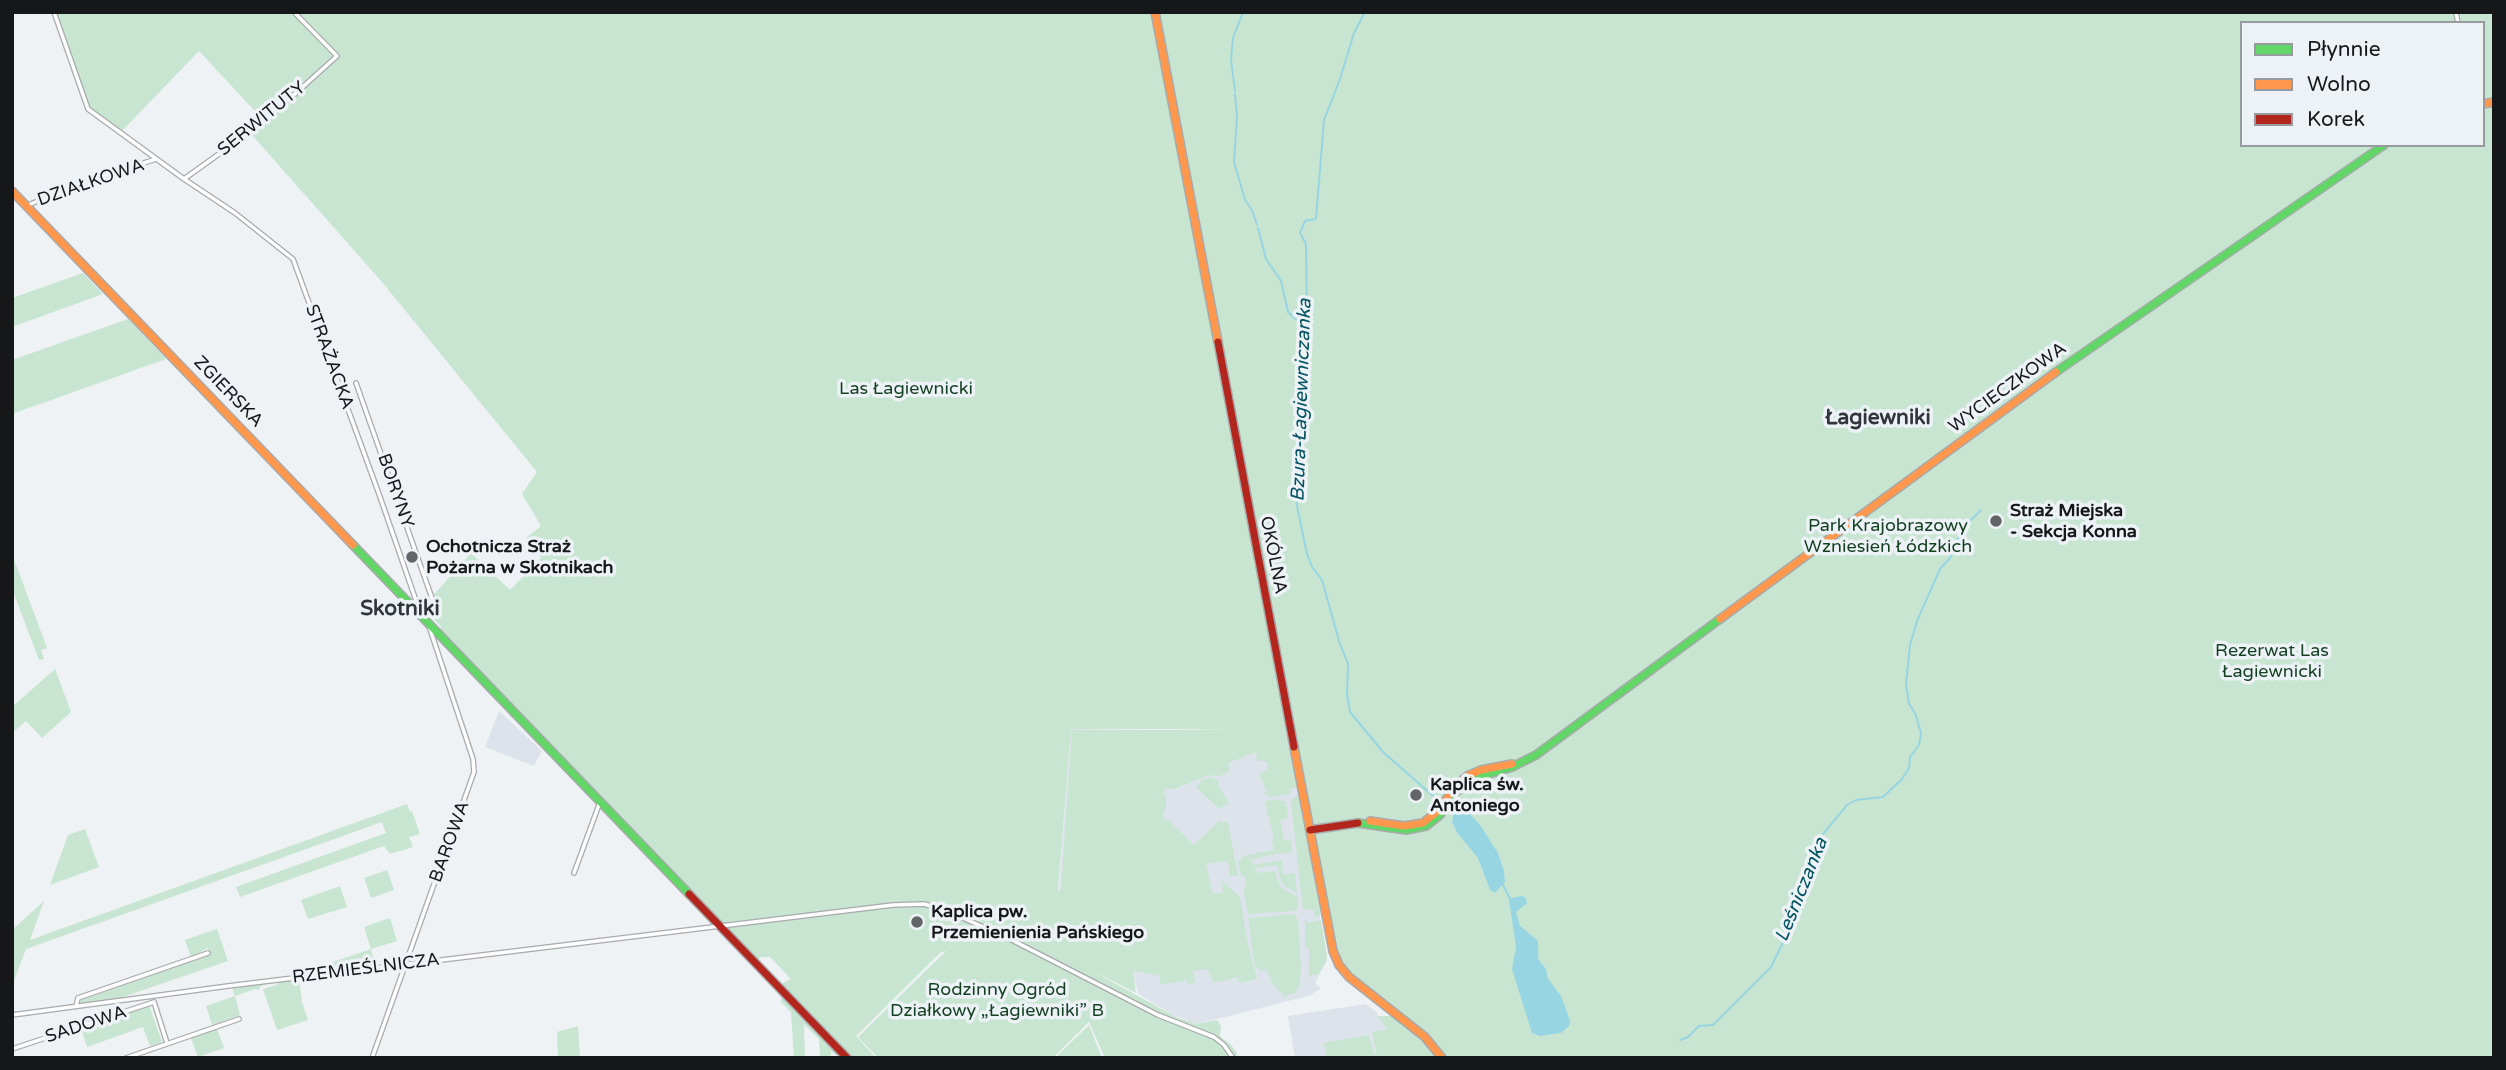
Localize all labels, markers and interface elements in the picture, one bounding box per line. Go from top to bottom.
legend [2240,21,2485,147]
text: Płynnie [2307,37,2381,62]
text: Wolno [2307,72,2371,97]
street label: SERWITUTY [214,77,310,161]
text: Korek [2307,107,2365,132]
street label: DZIAŁKOWA [35,155,147,211]
water label: Bzura-Łagiewniczanka [1287,298,1317,502]
street label: STRAŻACKA [300,302,358,412]
street label: WYCIECZKOWA [1945,338,2071,438]
street label: ZGIERSKA [189,352,267,432]
park label: Las Łagiewnicki [839,378,973,400]
district label: Łagiewniki [1825,405,1931,431]
street label: BORYNY [372,451,418,531]
place label: Straż Miejska - Sekcja Konna [2010,500,2137,542]
marker: Straż Miejska - Sekcja Konna [1988,513,2004,529]
street label: OKÓLNA [1255,514,1291,596]
park label: Park Krajobrazowy Wzniesień Łódzkich [1804,515,1972,558]
place label: Ochotnicza Straż Pożarna w Skotnikach [426,536,614,578]
marker: Ochotnicza Straż Pożarna w Skotnikach [404,549,420,565]
district label: Skotniki [360,596,440,622]
park label: Rezerwat Las Łagiewnicki [2215,640,2329,682]
place label: Kaplica św. Antoniego [1430,774,1524,816]
marker: Kaplica św. Antoniego [1408,787,1424,803]
street label: BAROWA [425,798,475,886]
water label: Leśniczanka [1771,835,1833,945]
place label: Kaplica pw. Przemienienia Pańskiego [931,901,1144,944]
marker: Kaplica pw. Przemienienia Pańskiego [909,914,925,930]
street label: RZEMIEŚLNICZA [291,949,441,989]
park label: Rodzinny Ogród Działkowy „Łagiewniki” B [890,979,1104,1021]
street label: SADOWA [43,1002,129,1048]

